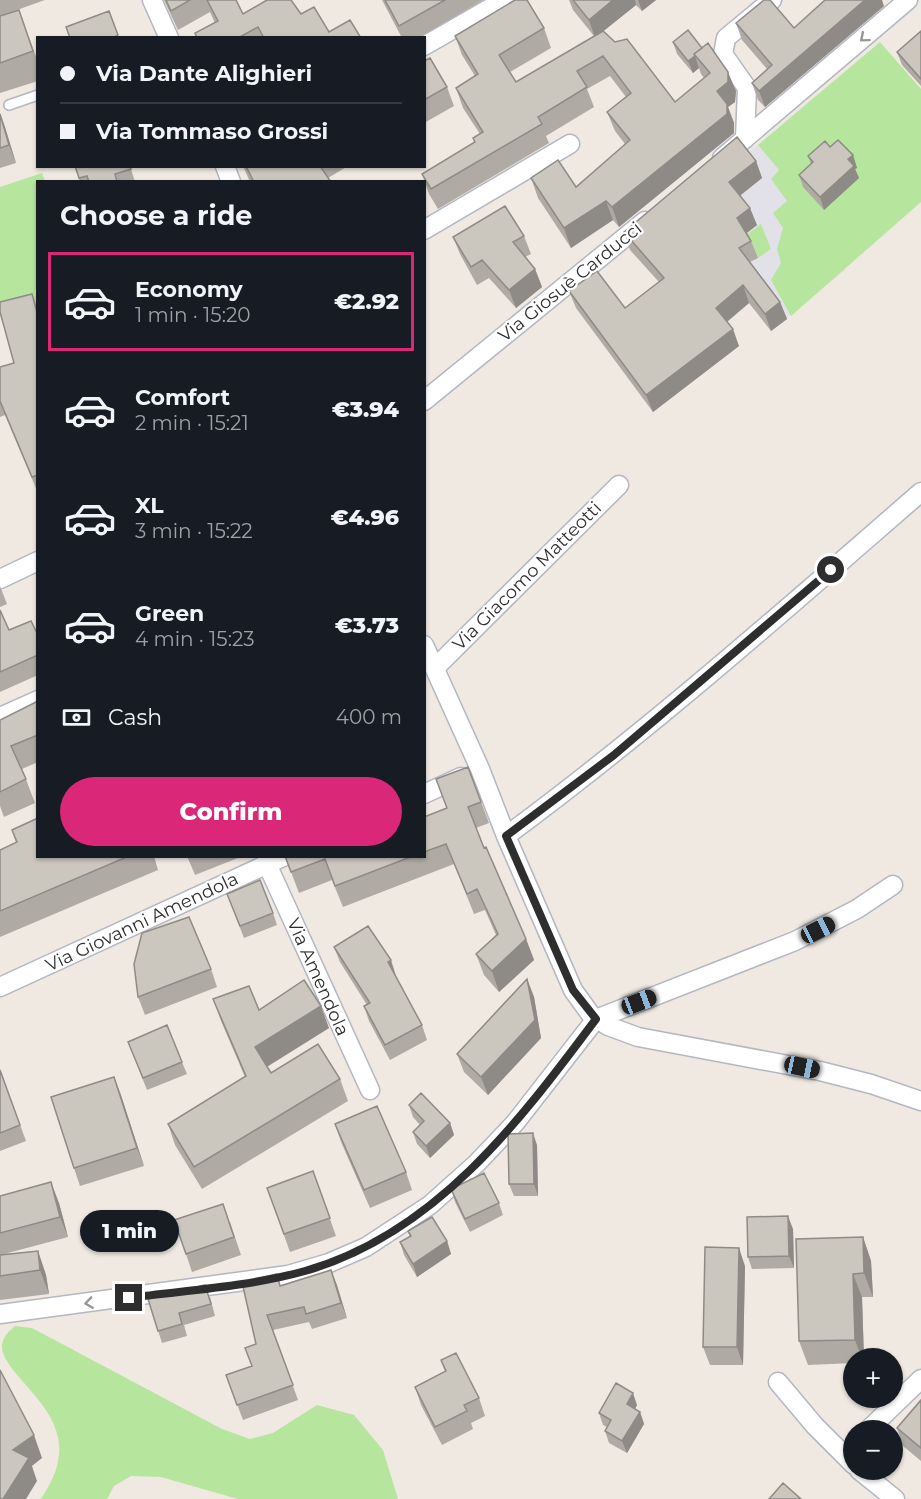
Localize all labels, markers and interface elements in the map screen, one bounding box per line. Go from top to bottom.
one-way arrow [860,31,871,42]
text: Via Dante Alighieri [96,60,312,87]
text: Via Tommaso Grossi [96,118,328,145]
text: Choose a ride [60,199,252,232]
street label: Via Giosuè Carducci [494,217,646,347]
icon: car [63,275,117,329]
text: Economy [135,276,243,303]
text: €2.92 [334,288,399,315]
text: 1 min · 15:20 [135,303,250,327]
icon: car [63,383,117,437]
text: Comfort [135,384,230,411]
text: €3.94 [332,396,399,423]
text: 2 min · 15:21 [135,411,249,435]
icon: car [63,491,117,545]
text: XL [135,492,164,519]
street label: Via Giacomo Matteotti [448,497,606,655]
text: €4.96 [331,504,399,531]
text: 3 min · 15:22 [135,519,253,543]
route start [817,556,844,583]
icon: car [63,599,117,653]
text: Green [135,600,204,627]
text: €3.73 [335,612,399,639]
text: 4 min · 15:23 [135,627,255,651]
icon: cash [60,701,93,734]
text: Cash [108,704,162,731]
text: 400 m [336,705,402,729]
button: Confirm [60,777,402,846]
street label: Via Giovanni Amendola [42,868,242,976]
car [798,914,838,946]
street label: Via Amendola [282,915,354,1039]
car [619,987,659,1017]
car [783,1054,821,1080]
callout: 1 min [80,1211,178,1253]
text: 1 min [102,1219,157,1243]
route end [115,1284,142,1311]
one-way arrow [84,1297,93,1309]
map controls [843,1348,903,1480]
button: + [843,1348,903,1408]
button: − [843,1420,903,1480]

